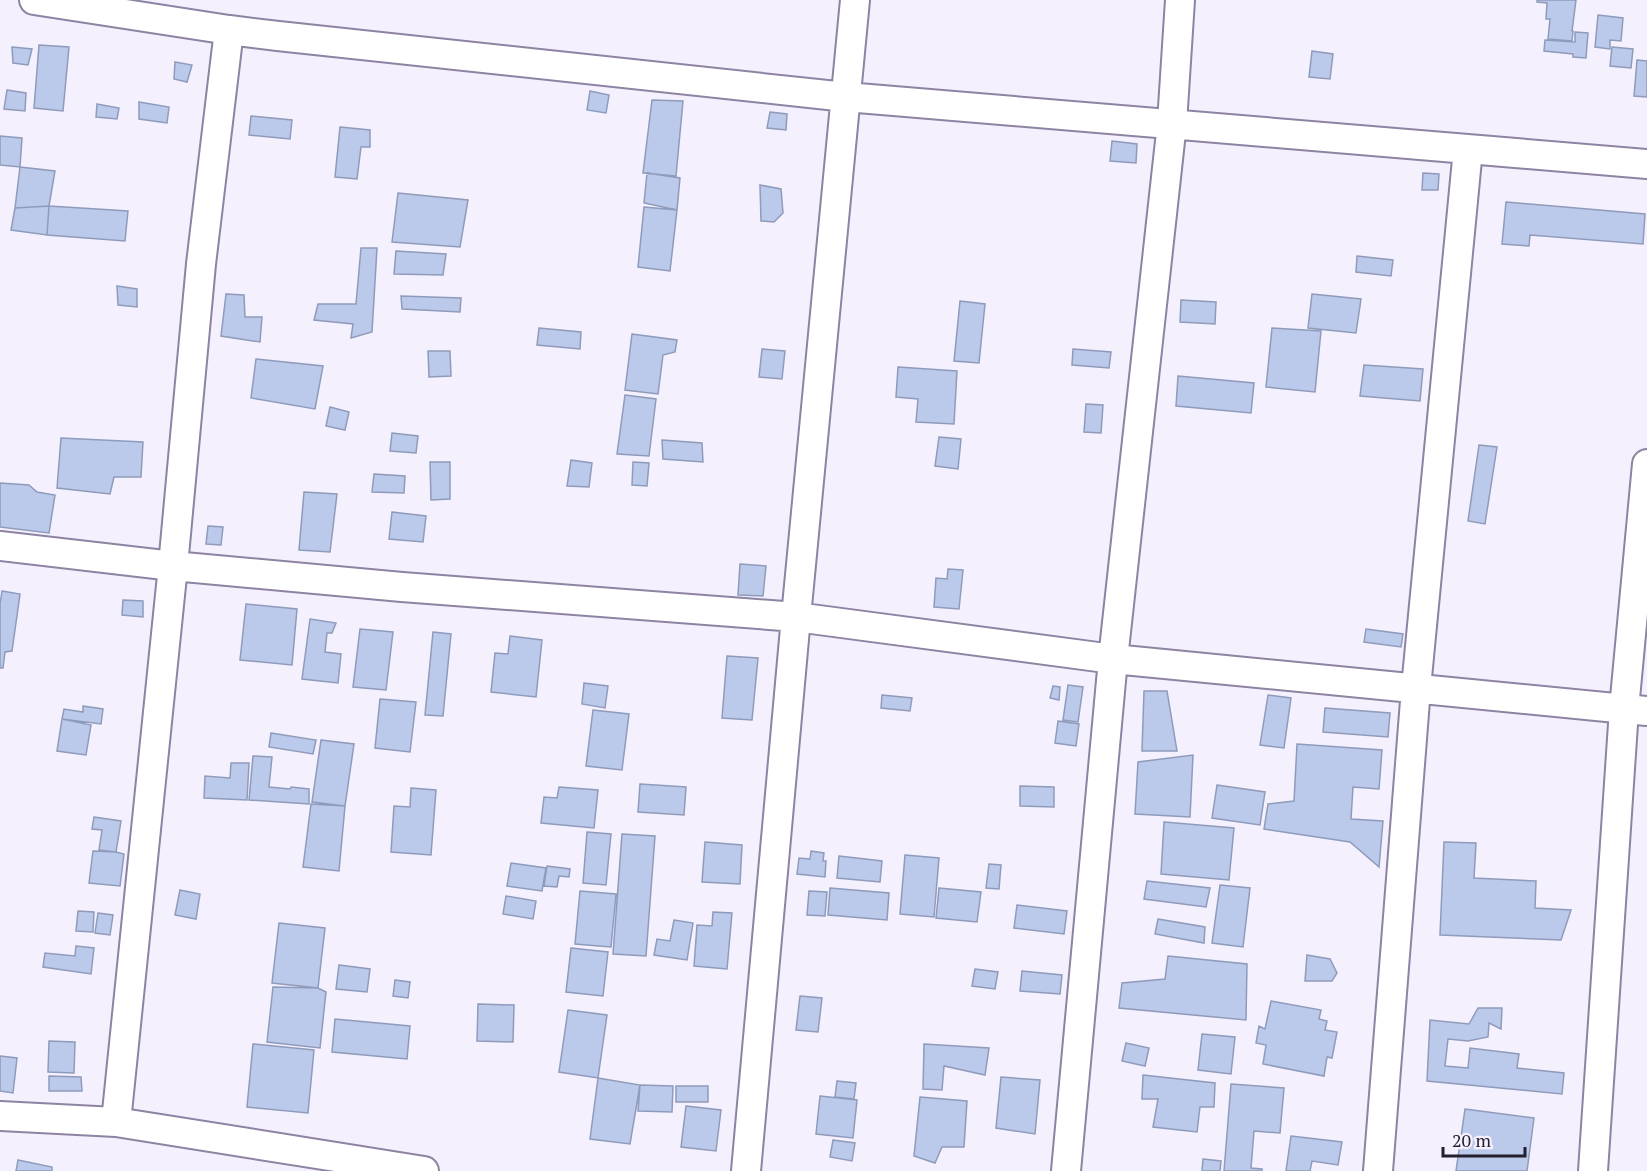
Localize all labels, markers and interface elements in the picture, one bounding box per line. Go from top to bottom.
scale bar [1443,1120,1526,1158]
text: 20 m [1452,1128,1492,1152]

